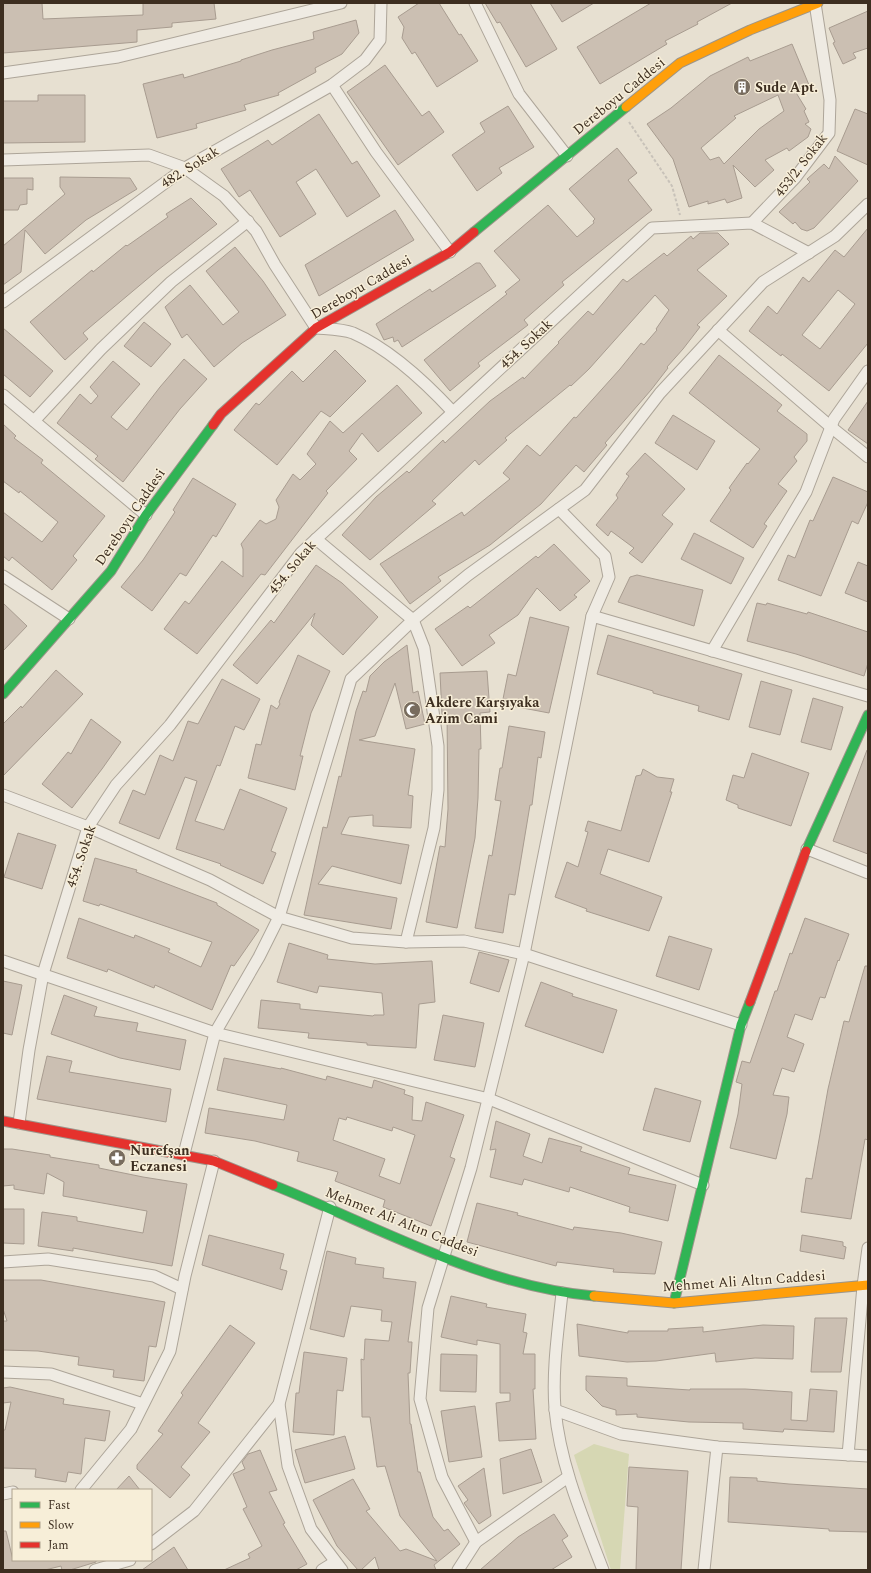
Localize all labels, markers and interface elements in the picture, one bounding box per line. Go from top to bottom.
street label: Dereboyu Caddesi [568,52,670,140]
building icon: Sude Apt. [732,77,752,97]
place label: Sude Apt. [755,77,818,98]
street label: 453/2. Sokak [769,128,833,201]
street label: 482. Sokak [157,141,223,193]
street label: Dereboyu Caddesi [307,250,415,324]
street label: 454. Sokak [495,314,557,374]
street label: Dereboyu Caddesi [90,464,170,570]
street label: 454. Sokak [263,535,321,599]
place label: Akdere Karşıyaka Azim Cami [425,692,540,729]
mosque icon: Akdere Karşıyaka Azim Cami [402,700,422,720]
street label: 454. Sokak [60,821,102,890]
place label: Nurefşan Eczanesi [130,1140,190,1177]
pharmacy icon: Nurefşan Eczanesi [107,1148,127,1168]
street label: Mehmet Ali Altın Caddesi [322,1182,482,1262]
street label: Mehmet Ali Altın Caddesi [662,1265,826,1297]
legend [12,1489,152,1561]
text: Fast [48,1496,70,1515]
text: Slow [48,1516,74,1535]
text: Jam [48,1536,69,1555]

